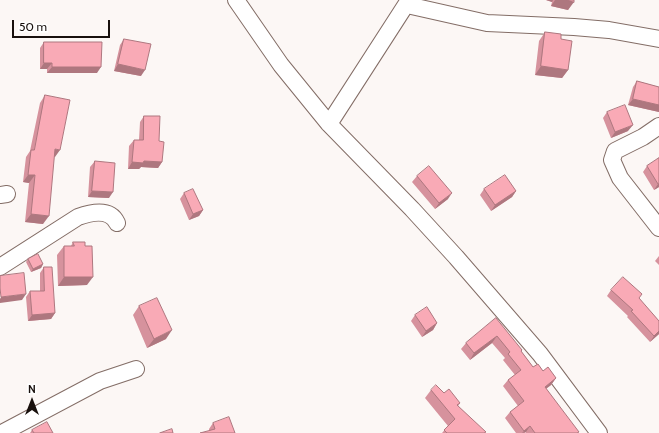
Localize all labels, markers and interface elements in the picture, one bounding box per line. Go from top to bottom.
scale bar [14,12,112,38]
text: 50 m [19,19,47,34]
north arrow [12,381,52,421]
text: N [28,382,36,396]

